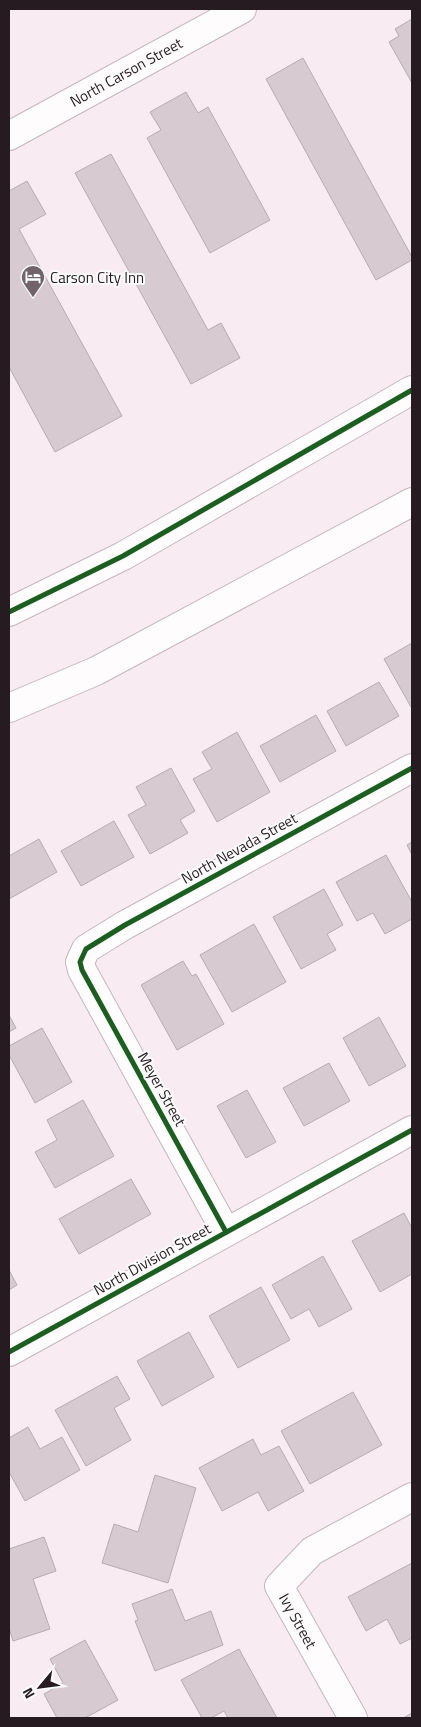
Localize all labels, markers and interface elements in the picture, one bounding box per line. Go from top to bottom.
street label: North Carson Street [66,31,187,113]
hotel icon: Carson City Inn [20,264,46,298]
place label: Carson City Inn [50,266,144,289]
street label: North Nevada Street [177,806,302,889]
street label: Meyer Street [132,1048,192,1131]
street label: North Division Street [89,1217,216,1301]
street label: Ivy Street [273,1589,323,1654]
north arrow [15,1662,65,1712]
text: N [17,1684,40,1703]

